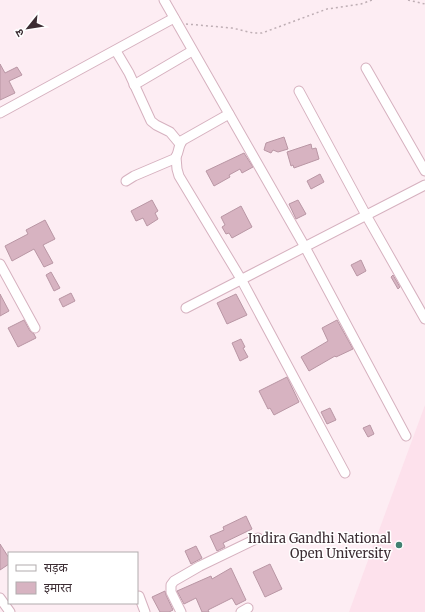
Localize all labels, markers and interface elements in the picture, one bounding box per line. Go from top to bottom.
north arrow [8,8,48,48]
text: उ [11,26,27,39]
place label: Indira Gandhi National Open University [248,530,391,562]
marker: Indira Gandhi National Open University [394,540,404,550]
legend [8,552,138,604]
text: सड़क [44,560,69,575]
text: इमारत [44,580,73,595]

